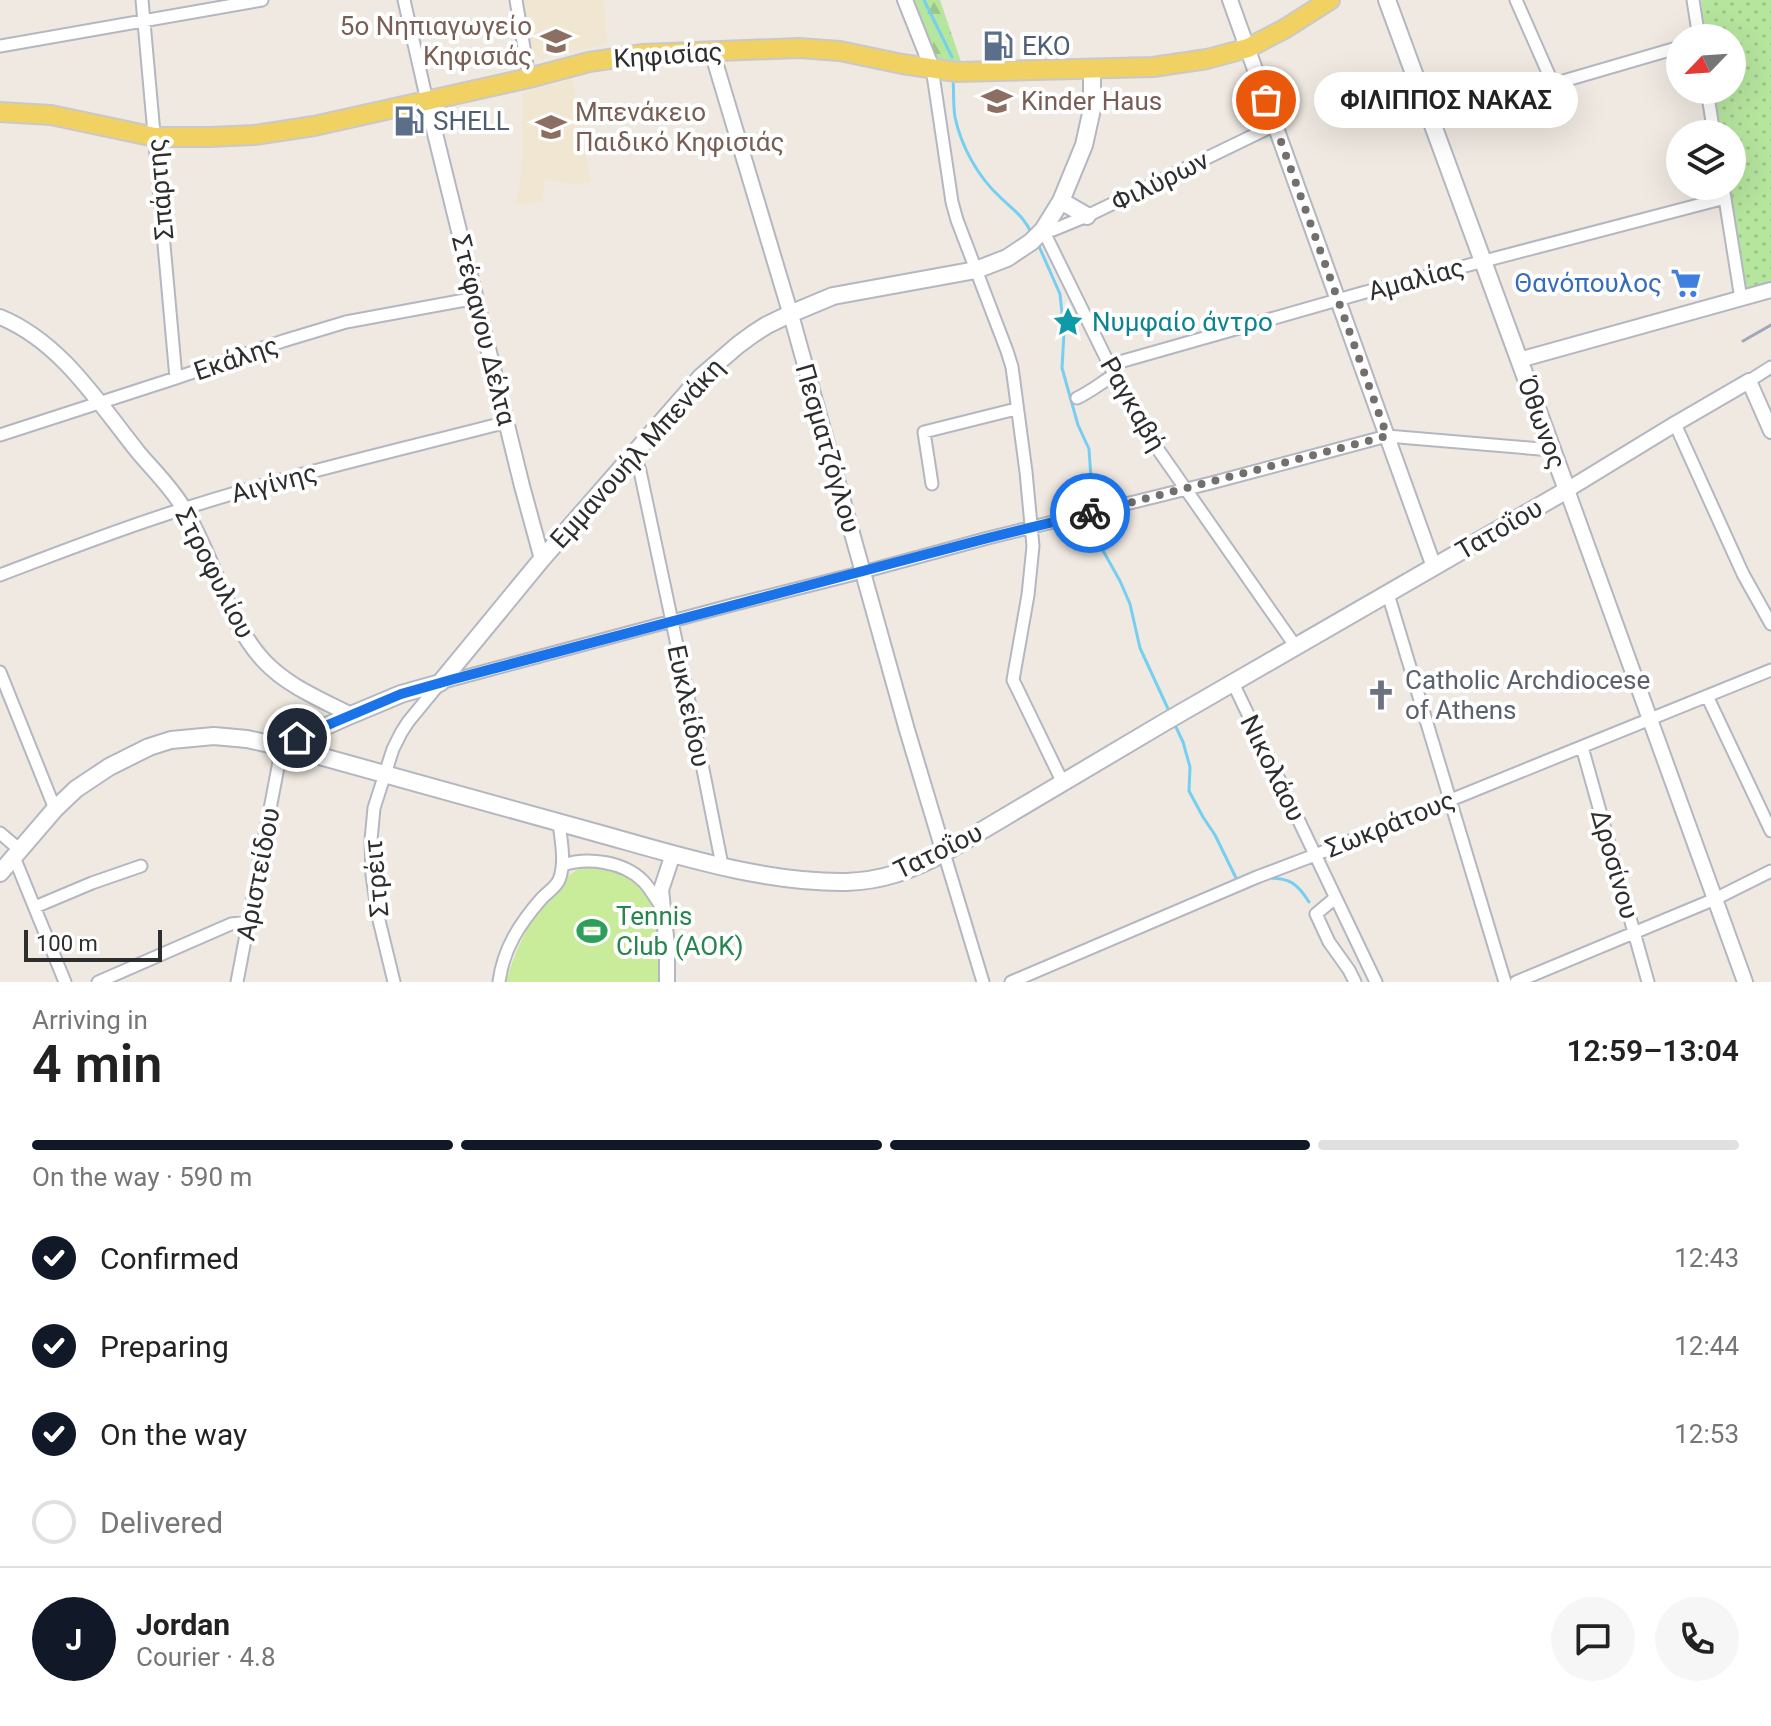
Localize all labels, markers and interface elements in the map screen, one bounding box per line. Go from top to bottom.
place label: 5ο Νηπιαγωγείο Κηφισιάς [340,11,532,71]
school or university icon: 5ο Νηπιαγωγείο Κηφισιάς [539,24,573,58]
north arrow [1666,24,1746,104]
map controls [1666,24,1746,200]
fuel station icon: EKO [981,29,1015,63]
place label: EKO [1022,31,1071,61]
street label: Κηφισίας [613,36,723,74]
pin [1232,66,1300,134]
callout: ΦΙΛΙΠΠΟΣ ΝΑΚΑΣ [1314,72,1578,128]
icon: bag [1244,78,1288,122]
school or university icon: Kinder Haus [980,84,1014,118]
text: ΦΙΛΙΠΠΟΣ ΝΑΚΑΣ [1340,85,1552,115]
place label: Kinder Haus [1021,86,1162,116]
place label: Μπενάκειο Παιδικό Κηφισιάς [575,97,785,157]
fuel station icon: SHELL [392,104,426,138]
place label: SHELL [433,106,510,136]
school or university icon: Μπενάκειο Παιδικό Κηφισιάς [534,110,568,144]
button: layers [1666,120,1746,200]
street label: Σπάρτης [141,137,179,241]
street label: Φιλύρων [1107,144,1214,217]
street label: Στέφανου Δέλτα [446,232,522,429]
street label: Αμαλίας [1365,252,1467,306]
supermarket icon: Θανόπουλος [1669,266,1703,300]
place label: Θανόπουλος [1515,268,1662,298]
place icon: Νυμφαίο άντρο [1051,305,1085,339]
place label: Νυμφαίο άντρο [1092,307,1273,337]
street label: Εκάλης [190,330,282,386]
street label: Εμμανουήλ Μπενάκη [544,352,730,554]
street label: Ραγκαβή [1094,352,1172,456]
street label: Πεσματζόγλου [790,360,866,536]
street label: Όθωνος [1511,372,1572,473]
street label: Αιγίνης [228,457,320,509]
courier [1050,473,1130,553]
icon: bike [1068,491,1112,535]
street label: Τατοΐου [1451,492,1547,566]
street label: Στροφυλίου [169,503,261,643]
street label: Ευκλείδου [661,642,717,770]
place label: Catholic Archdiocese of Athens [1405,665,1650,725]
church icon: Catholic Archdiocese of Athens [1364,678,1398,712]
pin [263,704,331,772]
street label: Νικολάου [1234,710,1312,826]
icon: home [275,716,319,760]
street label: Σωκράτους [1321,785,1459,863]
street label: Αριστείδου [230,805,286,943]
street label: Δροσίνου [1585,806,1645,922]
street label: Τατοΐου [889,817,987,885]
street label: Στρέιτ [358,838,394,918]
place label: Tennis Club (AOK) [616,901,744,961]
sports icon: Tennis Club (AOK) [575,914,609,948]
scale bar [24,926,162,962]
text: 100 m [36,931,98,956]
text: Arriving in [32,1005,148,1035]
text: 12:59–13:04 [1566,1033,1739,1068]
text: 4 min [32,1034,162,1095]
text: On the way · 590 m [32,1162,252,1192]
icon: check [32,1236,76,1280]
text: Confirmed [100,1241,239,1276]
text: 12:43 [1674,1243,1739,1273]
icon: check [32,1324,76,1368]
text: Preparing [100,1329,229,1364]
text: 12:44 [1674,1331,1739,1361]
icon: check [32,1412,76,1456]
text: On the way [100,1417,247,1452]
text: 12:53 [1674,1419,1739,1449]
text: Delivered [100,1505,223,1540]
button: chat [1551,1597,1635,1681]
button: phone [1655,1597,1739,1681]
text: Jordan [136,1607,230,1642]
text: J [66,1622,82,1657]
text: Courier · 4.8 [136,1642,276,1672]

